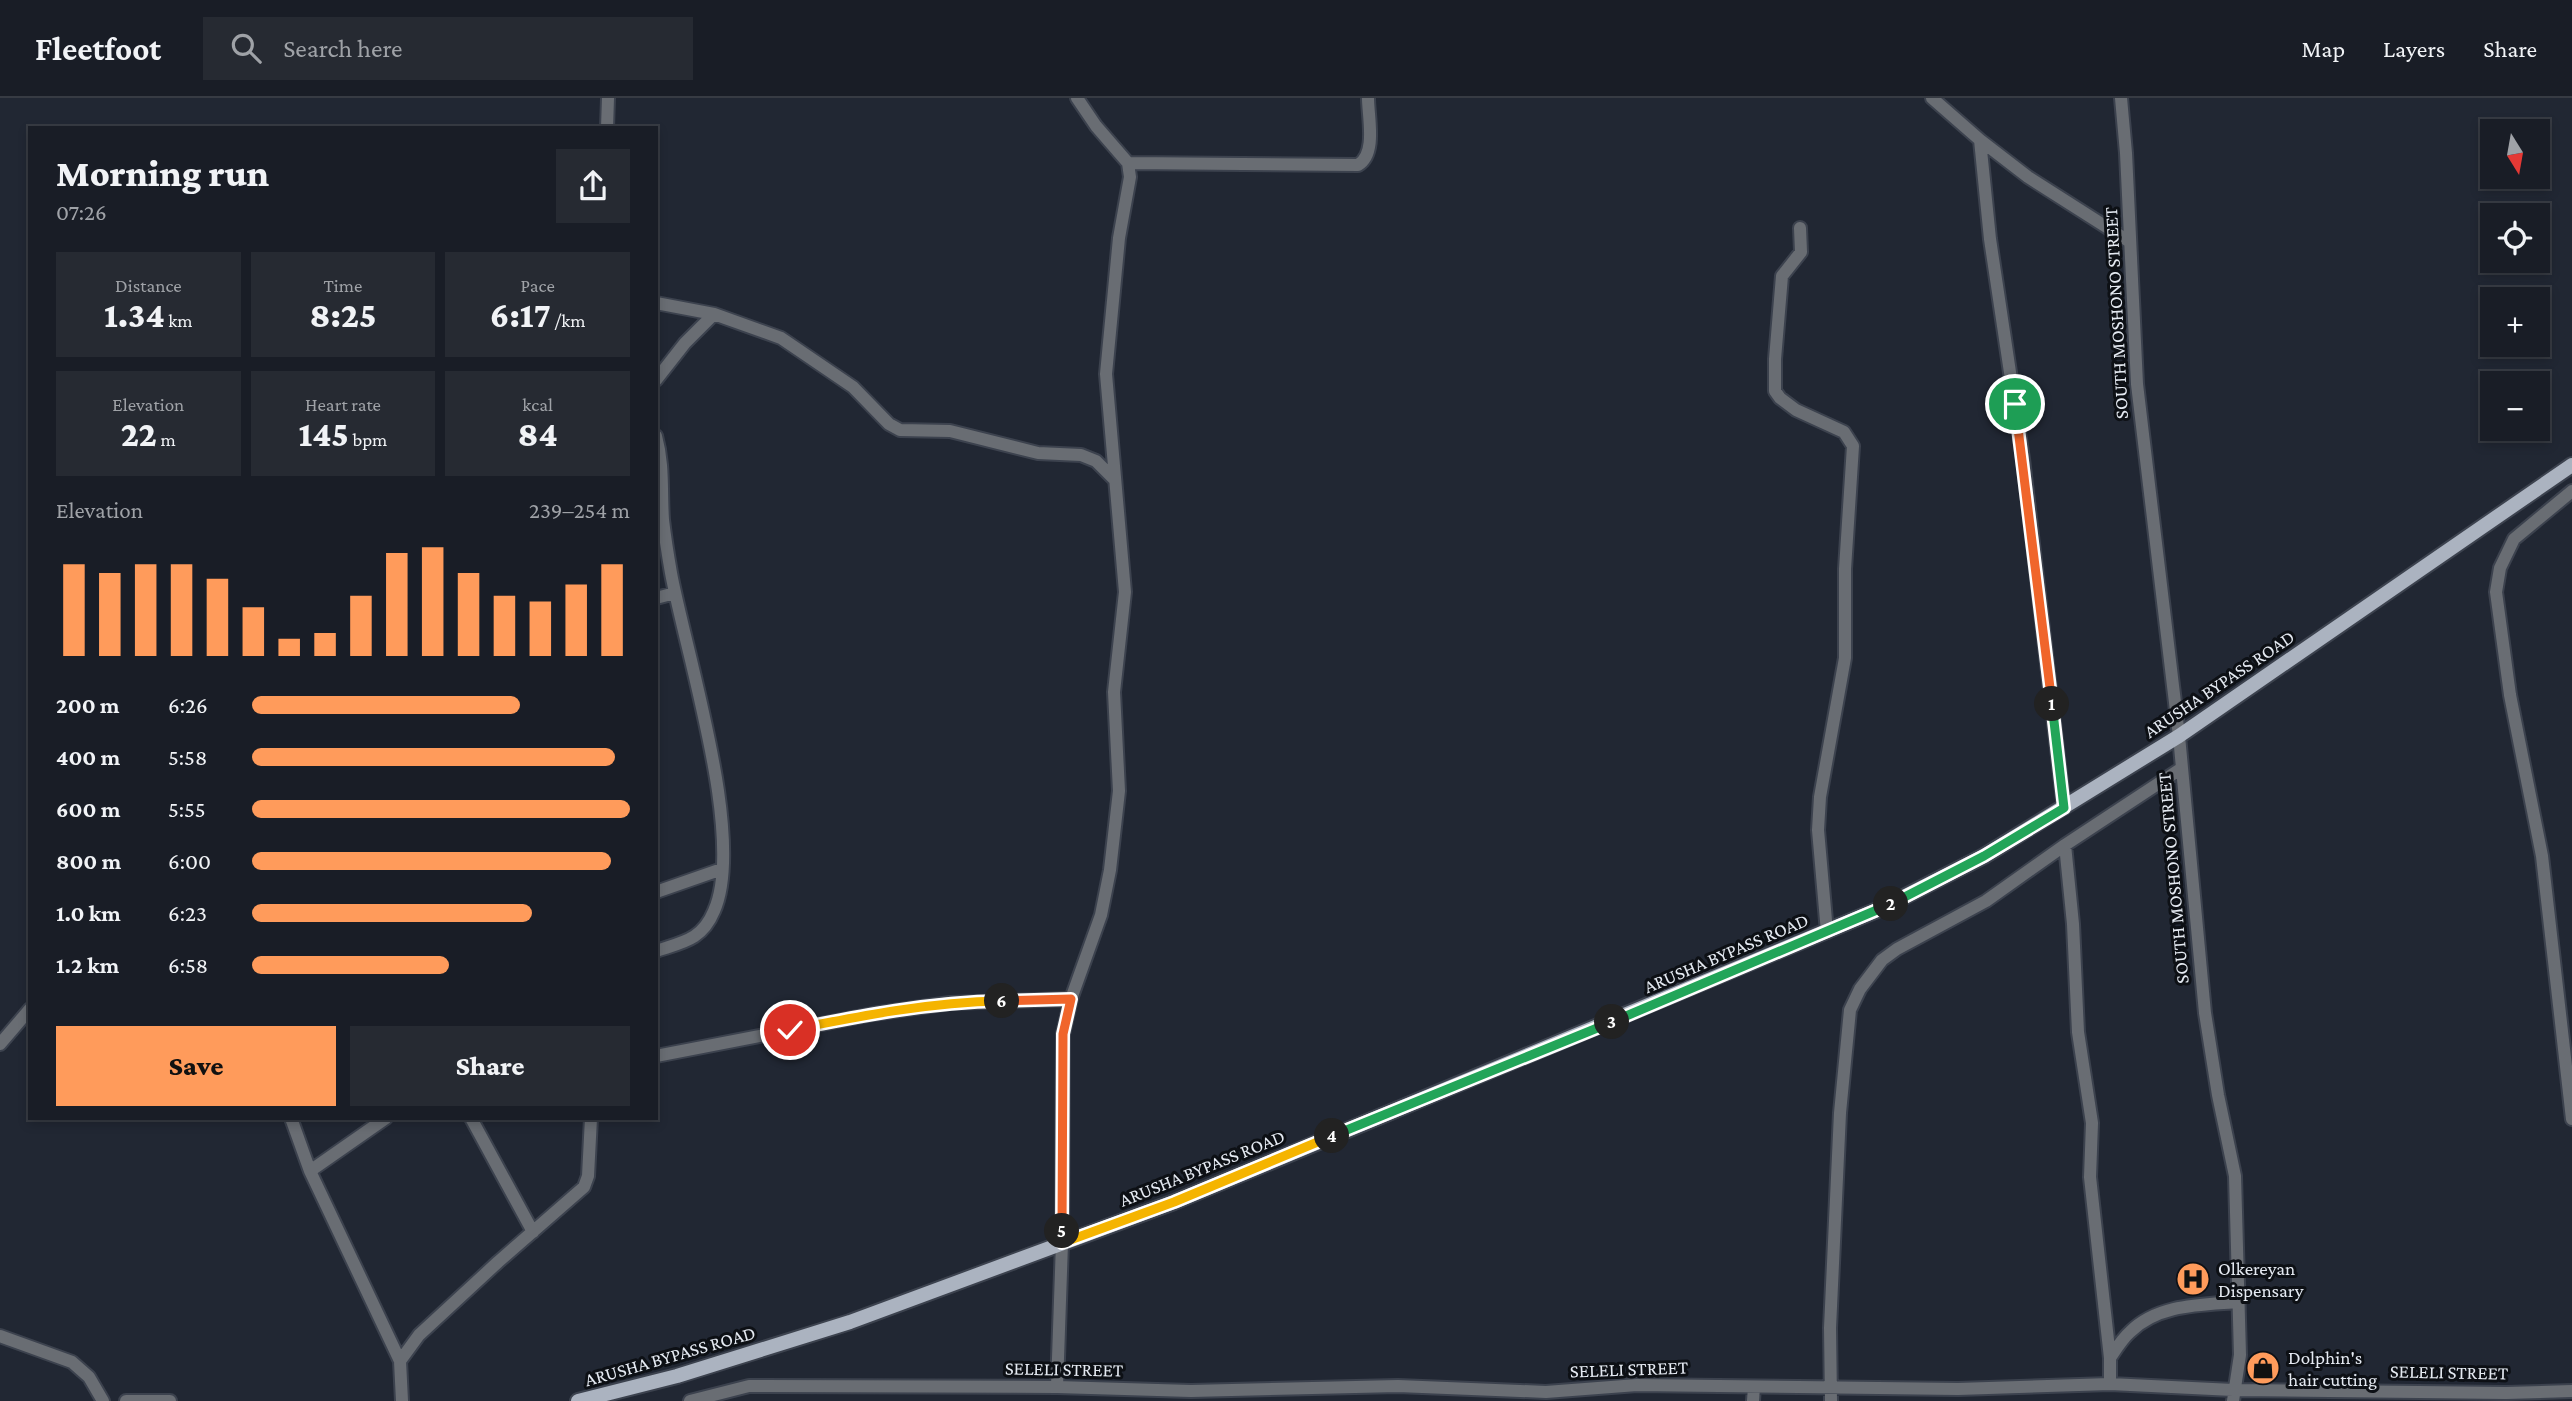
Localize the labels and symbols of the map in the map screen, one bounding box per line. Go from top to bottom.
north arrow [2480,119,2550,189]
street label: SOUTH MOSHONO STREET [2100,206,2132,420]
pin [1985,374,2045,434]
street label: ARUSHA BYPASS ROAD [2140,626,2298,742]
pin: 1 [2035,686,2070,722]
street label: SOUTH MOSHONO STREET [2153,771,2193,985]
pin: 2 [1874,886,1909,922]
street label: ARUSHA BYPASS ROAD [1641,909,1811,997]
pin: 6 [984,984,1020,1018]
pin [760,1000,820,1060]
pin: 3 [1594,1004,1630,1040]
pin: 4 [1314,1118,1350,1154]
street label: ARUSHA BYPASS ROAD [1116,1125,1288,1211]
pin: 5 [1044,1214,1080,1248]
place label: Olkereyan Dispensary [2218,1258,2304,1301]
hospital icon: Olkereyan Dispensary [2174,1260,2212,1298]
street label: ARUSHA BYPASS ROAD [582,1322,758,1390]
place label: Dolphin's hair cutting [2288,1347,2377,1390]
shop icon: Dolphin's hair cutting [2244,1349,2282,1387]
street label: SELELI STREET [1569,1356,1689,1382]
street label: SELELI STREET [1005,1357,1124,1381]
street label: SELELI STREET [2390,1360,2509,1384]

